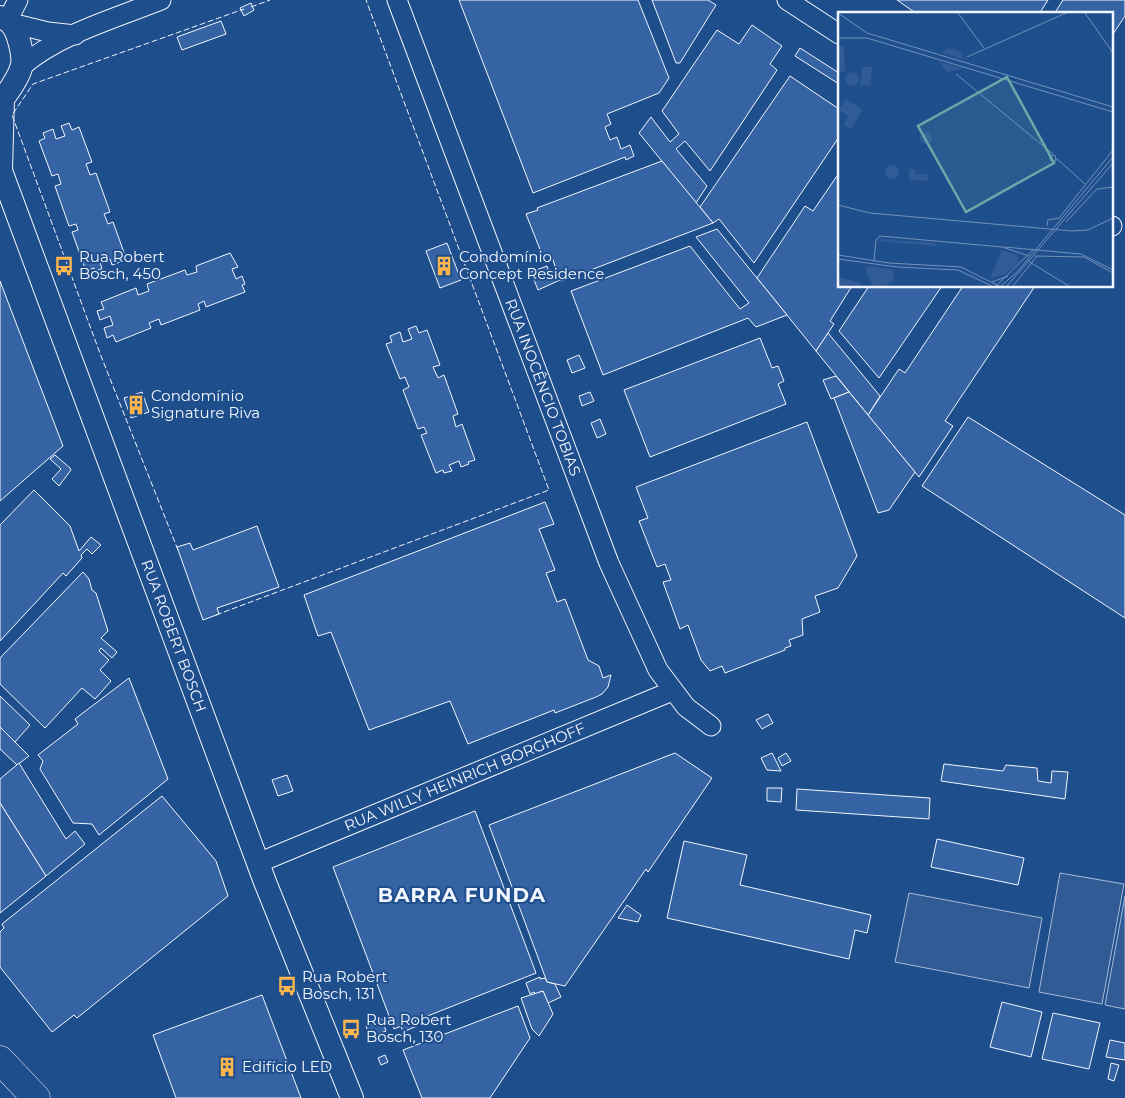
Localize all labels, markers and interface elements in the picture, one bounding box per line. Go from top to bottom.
inset map [838,12,1112,288]
place label: Rua Robert Bosch, 450 [79,247,165,283]
place label: Condomínio Concept Residence [459,247,604,283]
bus stop icon: Rua Robert Bosch, 450 [53,255,75,277]
building icon: Condomínio Concept Residence [433,255,455,277]
street label: RUA INOCÊNCIO TOBIAS [501,296,585,479]
place label: Condomínio Signature Riva [151,386,260,422]
building icon: Condomínio Signature Riva [125,394,147,416]
street label: RUA ROBERT BOSCH [137,557,211,715]
street label: RUA WILLY HEINRICH BORGHOFF [341,718,588,835]
district label: BARRA FUNDA [378,883,546,907]
place label: Rua Robert Bosch, 131 [302,967,388,1003]
bus stop icon: Rua Robert Bosch, 131 [276,975,298,997]
place label: Rua Robert Bosch, 130 [366,1010,452,1046]
bus stop icon: Rua Robert Bosch, 130 [340,1018,362,1040]
building icon: Edifício LED [216,1056,238,1078]
place label: Edifício LED [242,1057,332,1076]

